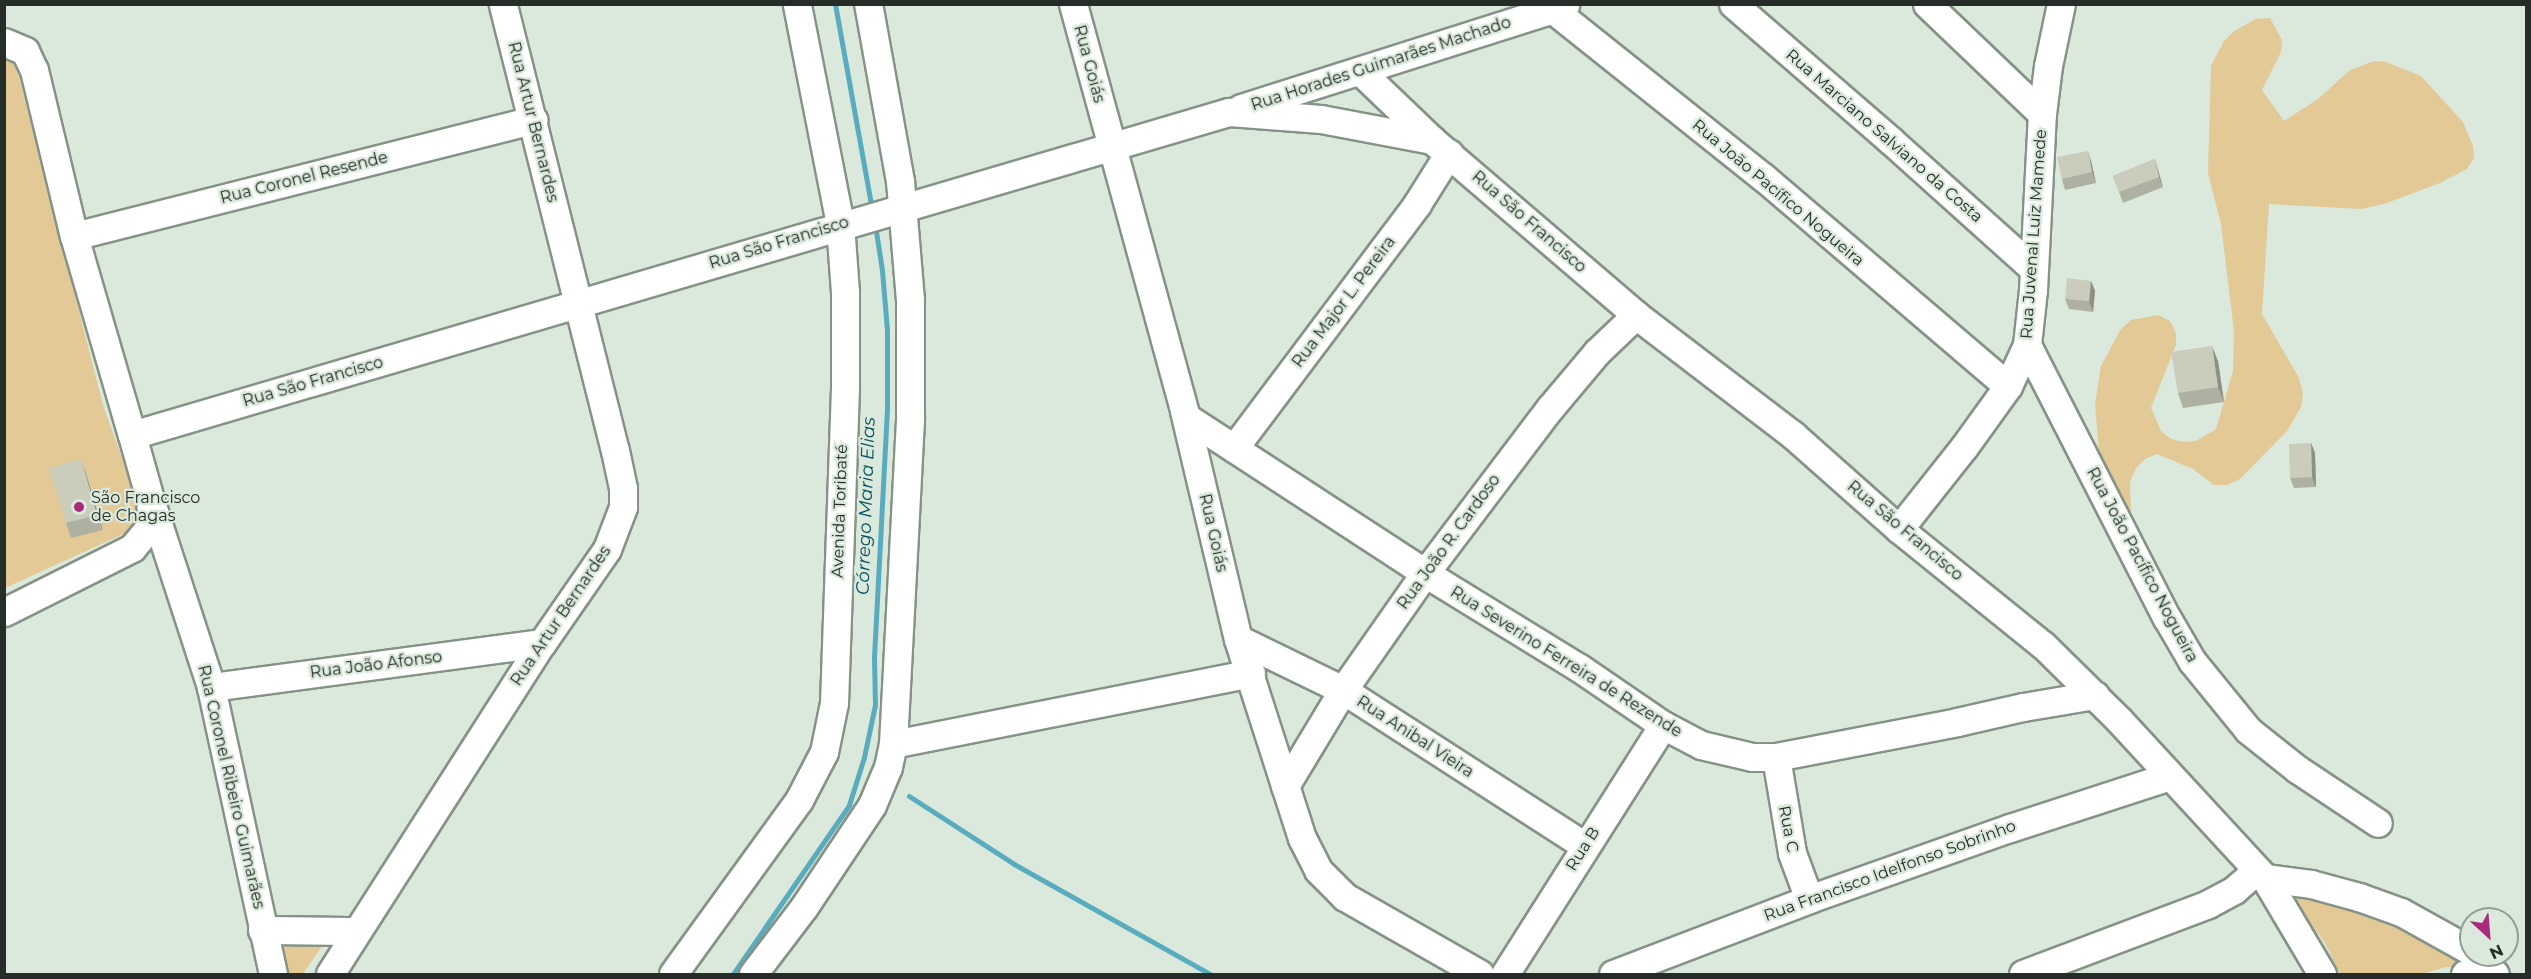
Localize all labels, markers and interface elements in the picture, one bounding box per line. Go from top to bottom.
street label: Rua Horades Guimarães Machado [1249,13,1513,115]
street label: Rua Goiás [1069,23,1109,105]
street label: Rua Artur Bernardes [504,40,562,204]
street label: Rua Marciano Salviano da Costa [1782,45,1986,227]
street label: Rua João Pacífico Nogueira [1688,116,1868,270]
street label: Rua Juvenal Luiz Mamede [2017,129,2051,339]
street label: Rua Coronel Resende [218,148,390,208]
street label: Rua São Francisco [1468,167,1590,277]
street label: Rua São Francisco [707,213,851,273]
street label: Rua Major L. Pereira [1288,233,1400,371]
street label: Rua São Francisco [240,353,386,411]
water label: Córrego Maria Elias [852,417,880,595]
street label: Avenida Toribaté [828,444,852,578]
street label: Rua João Pacífico Nogueira [2082,464,2202,666]
street label: Rua João R. Cardoso [1394,471,1504,613]
street label: Rua São Francisco [1843,477,1967,585]
place label: São Francisco de Chagas [91,488,200,526]
street label: Rua Goiás [1195,492,1231,574]
marker: São Francisco de Chagas [72,500,86,514]
street label: Rua Artur Bernardes [507,542,615,690]
street label: Rua Severino Ferreira de Rezende [1447,583,1685,741]
street label: Rua João Afonso [309,647,443,683]
street label: Rua Coronel Ribeiro Guimarães [194,663,268,911]
street label: Rua Anibal Vieira [1353,692,1477,782]
street label: Rua C [1774,804,1802,854]
street label: Rua Francisco Idelfonso Sobrinho [1761,816,2019,926]
street label: Rua B [1562,824,1604,874]
north arrow [2459,907,2519,967]
text: N [2486,940,2506,963]

